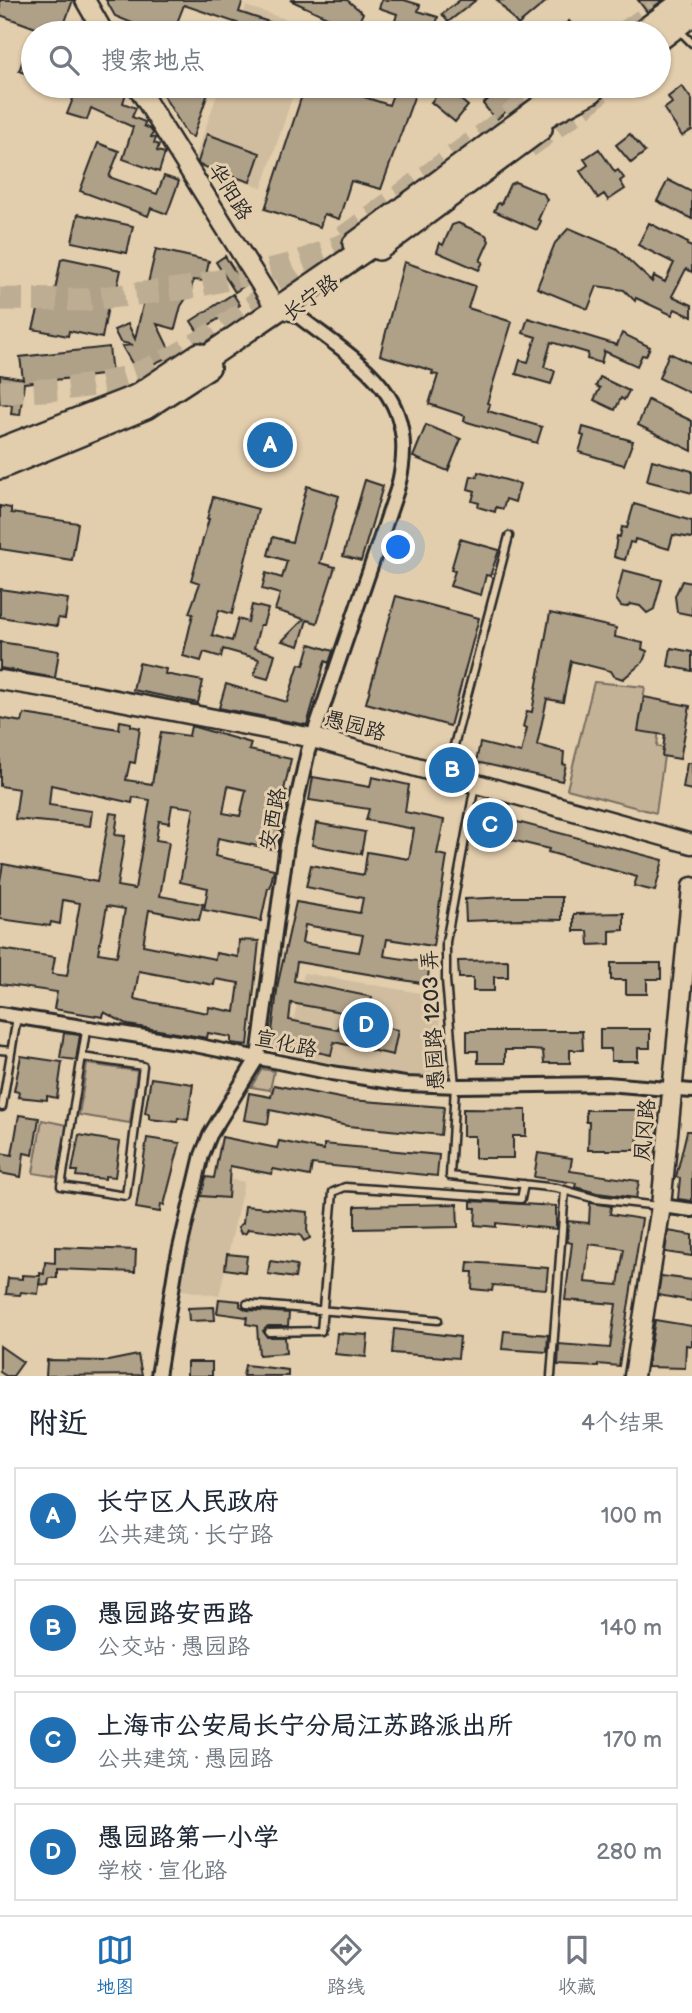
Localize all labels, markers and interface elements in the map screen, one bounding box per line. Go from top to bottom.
search box [21,21,671,98]
icon: search [45,41,83,79]
text: 搜索地点 [101,46,205,77]
street label: 华阳路 [203,159,257,225]
street label: 长宁路 [278,269,344,327]
pin: A [247,419,293,471]
your location [381,530,415,564]
street label: 愚园路 [321,706,389,746]
pin: B [429,744,475,796]
street label: 安西路 [255,786,291,852]
pin: C [467,799,513,851]
street label: 愚园路 1203 弄 [417,949,449,1091]
pin: D [343,999,389,1051]
street label: 宣化路 [253,1025,319,1063]
street label: 凤冈路 [630,1098,660,1162]
text: 附近 [28,1406,88,1442]
text: 4个结果 [581,1409,664,1437]
text: 长宁区人民政府 [97,1487,279,1518]
text: A [46,1502,60,1530]
text: 100 m [601,1502,662,1530]
text: 公共建筑 · 长宁路 [97,1521,273,1549]
text: 愚园路安西路 [97,1599,253,1630]
text: B [45,1614,61,1642]
text: 140 m [600,1614,662,1642]
text: 公交站 · 愚园路 [97,1633,250,1661]
text: 上海市公安局长宁分局江苏路派出所 [97,1711,513,1742]
text: C [45,1726,61,1754]
text: 170 m [603,1726,662,1754]
text: 公共建筑 · 愚园路 [97,1745,273,1773]
text: 愚园路第一小学 [97,1823,279,1854]
text: D [45,1838,61,1866]
text: 280 m [596,1838,662,1866]
text: 学校 · 宣化路 [97,1857,227,1885]
tab: 地图 [96,1931,134,1999]
tab: 路线 [327,1931,365,1999]
tab: 收藏 [558,1931,596,1999]

